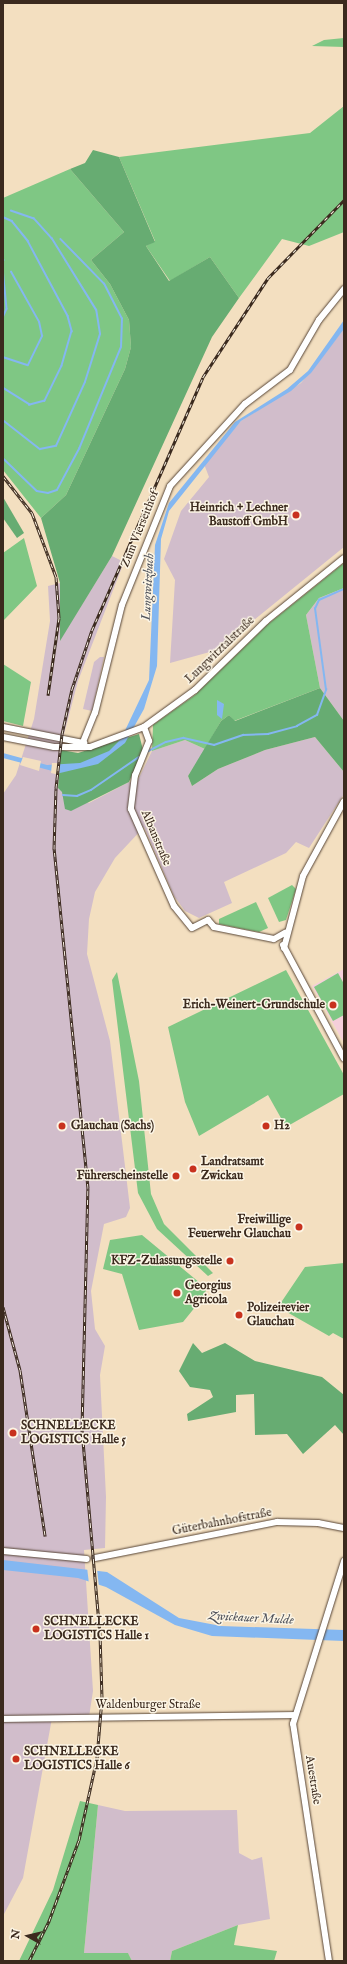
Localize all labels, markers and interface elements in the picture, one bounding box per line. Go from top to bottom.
street label: Zum Vierseithof [118,488,162,570]
place label: Heinrich + Lechner Baustoff GmbH [190,501,288,529]
marker: Heinrich + Lechner Baustoff GmbH [291,510,301,520]
water label: Lungwitzbach [139,553,159,621]
street label: Lungwitztalstraße [182,613,258,687]
street label: Albanstraße [138,808,174,868]
place label: Erich-Weinert-Grundschule [183,998,325,1012]
marker: Erich-Weinert-Grundschule [328,1000,338,1010]
place label: Glauchau (Sachs) [71,1119,154,1133]
place label: H2 [274,1119,290,1133]
marker: Glauchau (Sachs) [56,1120,68,1132]
marker: H2 [261,1121,271,1131]
place label: Landratsamt Zwickau [201,1155,264,1183]
marker: Landratsamt Zwickau [188,1164,198,1174]
place label: Führerscheinstelle [77,1169,168,1183]
marker: Führerscheinstelle [171,1171,181,1181]
place label: Freiwillige Feuerwehr Glauchau [188,1213,291,1241]
marker: Freiwillige Feuerwehr Glauchau [294,1222,304,1232]
place label: KFZ-Zulassungsstelle [111,1254,222,1268]
marker: KFZ-Zulassungsstelle [225,1256,235,1266]
place label: Georgius Agricola [185,1279,231,1307]
marker: Georgius Agricola [172,1288,182,1298]
place label: Polizeirevier Glauchau [247,1301,309,1329]
marker: Polizeirevier Glauchau [234,1310,244,1320]
place label: SCHNELLECKE LOGISTICS Halle 5 [21,1419,126,1447]
marker: SCHNELLECKE LOGISTICS Halle 5 [8,1428,18,1438]
street label: Güterbahnhofstraße [171,1505,273,1539]
water label: Zwickauer Mulde [208,1609,294,1629]
place label: SCHNELLECKE LOGISTICS Halle 1 [44,1615,149,1643]
marker: SCHNELLECKE LOGISTICS Halle 1 [31,1624,41,1634]
street label: Waldenburger Straße [96,1698,200,1712]
place label: SCHNELLECKE LOGISTICS Halle 6 [24,1745,130,1773]
marker: SCHNELLECKE LOGISTICS Halle 6 [11,1754,21,1764]
street label: Auestraße [302,1754,324,1806]
north arrow [8,1916,48,1956]
text: N [9,1929,24,1940]

